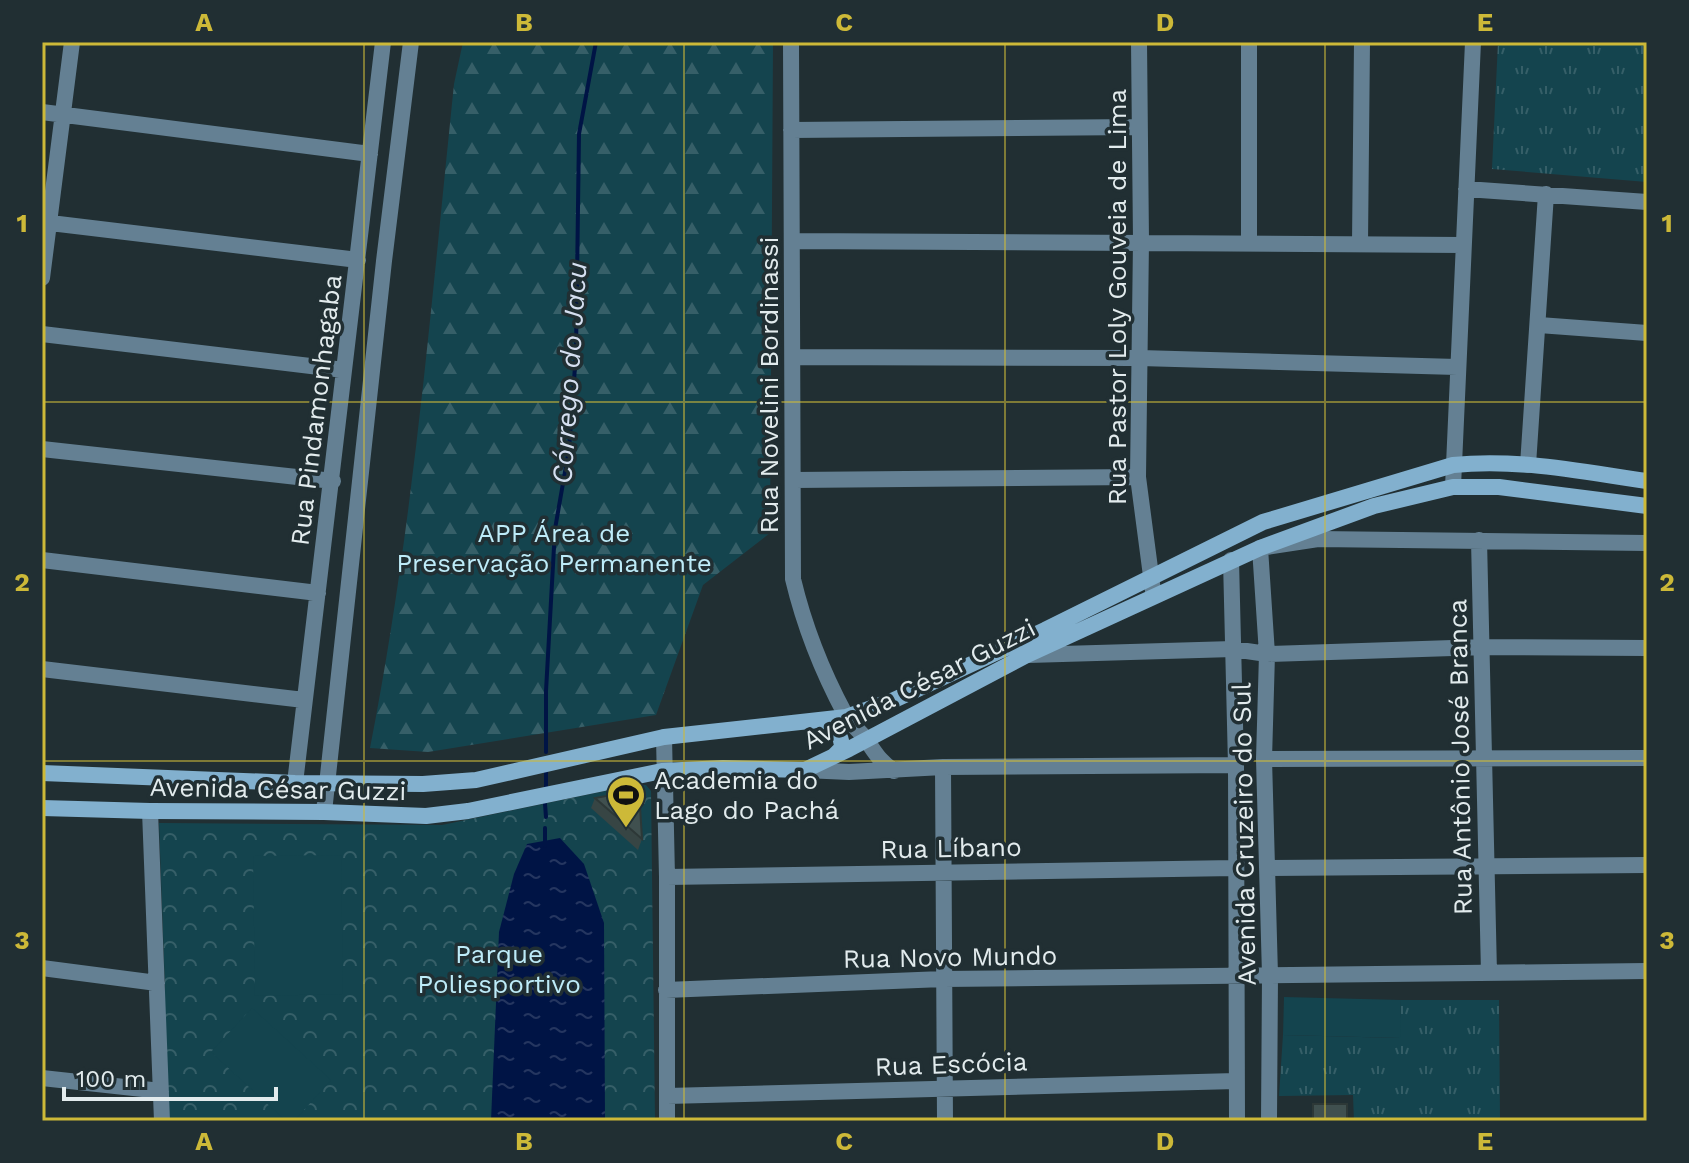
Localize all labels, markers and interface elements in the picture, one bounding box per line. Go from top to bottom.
text: A [195,7,213,37]
text: B [515,7,533,37]
text: C [835,7,853,37]
text: D [1156,7,1174,37]
text: E [1477,7,1493,37]
street label: Rua Pastor Loly Gouveia de Lima [1102,89,1132,505]
text: 1 [16,208,28,238]
text: 1 [1661,208,1673,238]
street label: Rua Novelini Bordinassi [754,237,784,533]
water label: Córrego do Jacu [545,261,594,485]
street label: Rua Pindamonhagaba [284,273,348,547]
park label: APP Área de Preservação Permanente [396,518,712,578]
text: 2 [14,567,30,597]
text: 2 [1659,567,1675,597]
street label: Rua Antônio José Branca [1442,598,1478,915]
street label: Avenida César Guzzi [798,612,1040,756]
street label: Avenida Cruzeiro do Sul [1226,682,1262,986]
place label: Academia do Lago do Pachá [654,765,840,825]
street label: Avenida César Guzzi [149,772,407,806]
sports icon: Academia do Lago do Pachá [605,774,647,829]
street label: Rua Líbano [880,832,1022,864]
text: 3 [14,925,30,955]
text: 3 [1659,925,1675,955]
park label: Parque Poliesportivo [417,939,581,999]
street label: Rua Novo Mundo [842,940,1058,974]
street label: Rua Escócia [874,1046,1028,1082]
scale bar [64,1051,276,1101]
text: 100 m [76,1065,146,1093]
text: A [195,1126,213,1156]
text: B [515,1126,533,1156]
text: C [835,1126,853,1156]
text: D [1156,1126,1174,1156]
text: E [1477,1126,1493,1156]

